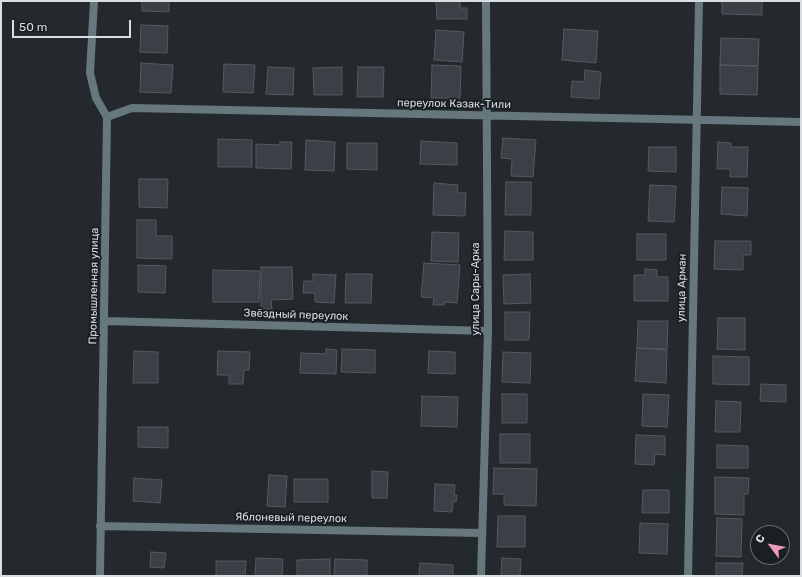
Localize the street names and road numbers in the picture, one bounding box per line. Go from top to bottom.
street label: переулок Казак-Тили [397,96,511,112]
street label: Промышленная улица [86,227,102,345]
street label: улица Сары-Арка [469,242,483,336]
street label: улица Арман [675,254,689,322]
street label: Звёздный переулок [243,307,349,323]
street label: Яблоневый переулок [235,510,347,526]

